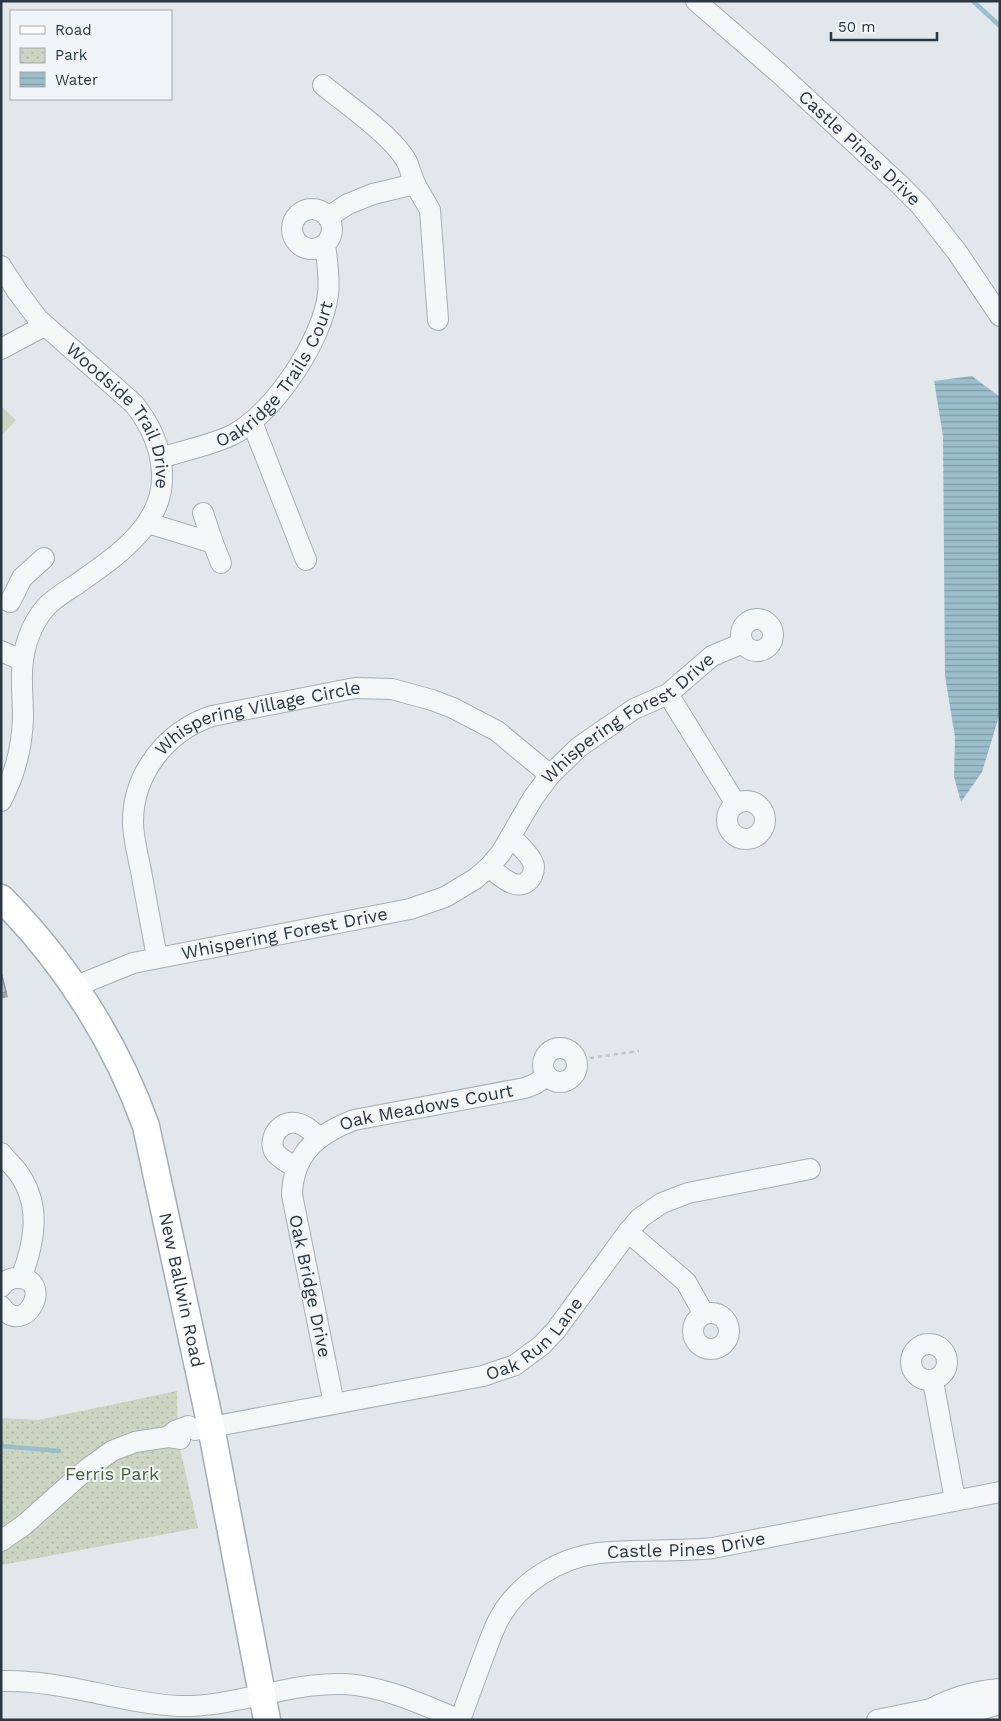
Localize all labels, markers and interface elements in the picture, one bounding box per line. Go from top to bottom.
legend [10,10,172,100]
scale bar [831,10,937,42]
text: 50 m [838,18,875,36]
text: Road [55,21,92,39]
text: Park [55,46,88,64]
text: Water [55,71,98,89]
street label: Castle Pines Drive [795,86,925,210]
street label: Oakridge Trails Court [212,299,337,451]
street label: Woodside Trail Drive [62,338,173,490]
street label: Whispering Forest Drive [537,648,718,788]
street label: Whispering Village Circle [150,677,361,759]
street label: Whispering Forest Drive [179,903,389,963]
street label: Oak Meadows Court [336,1079,515,1135]
street label: New Ballwin Road [155,1210,209,1369]
street label: Oak Bridge Drive [285,1212,336,1359]
street label: Oak Run Lane [483,1293,587,1384]
park label: Ferris Park [65,1463,159,1484]
street label: Castle Pines Drive [606,1527,767,1562]

